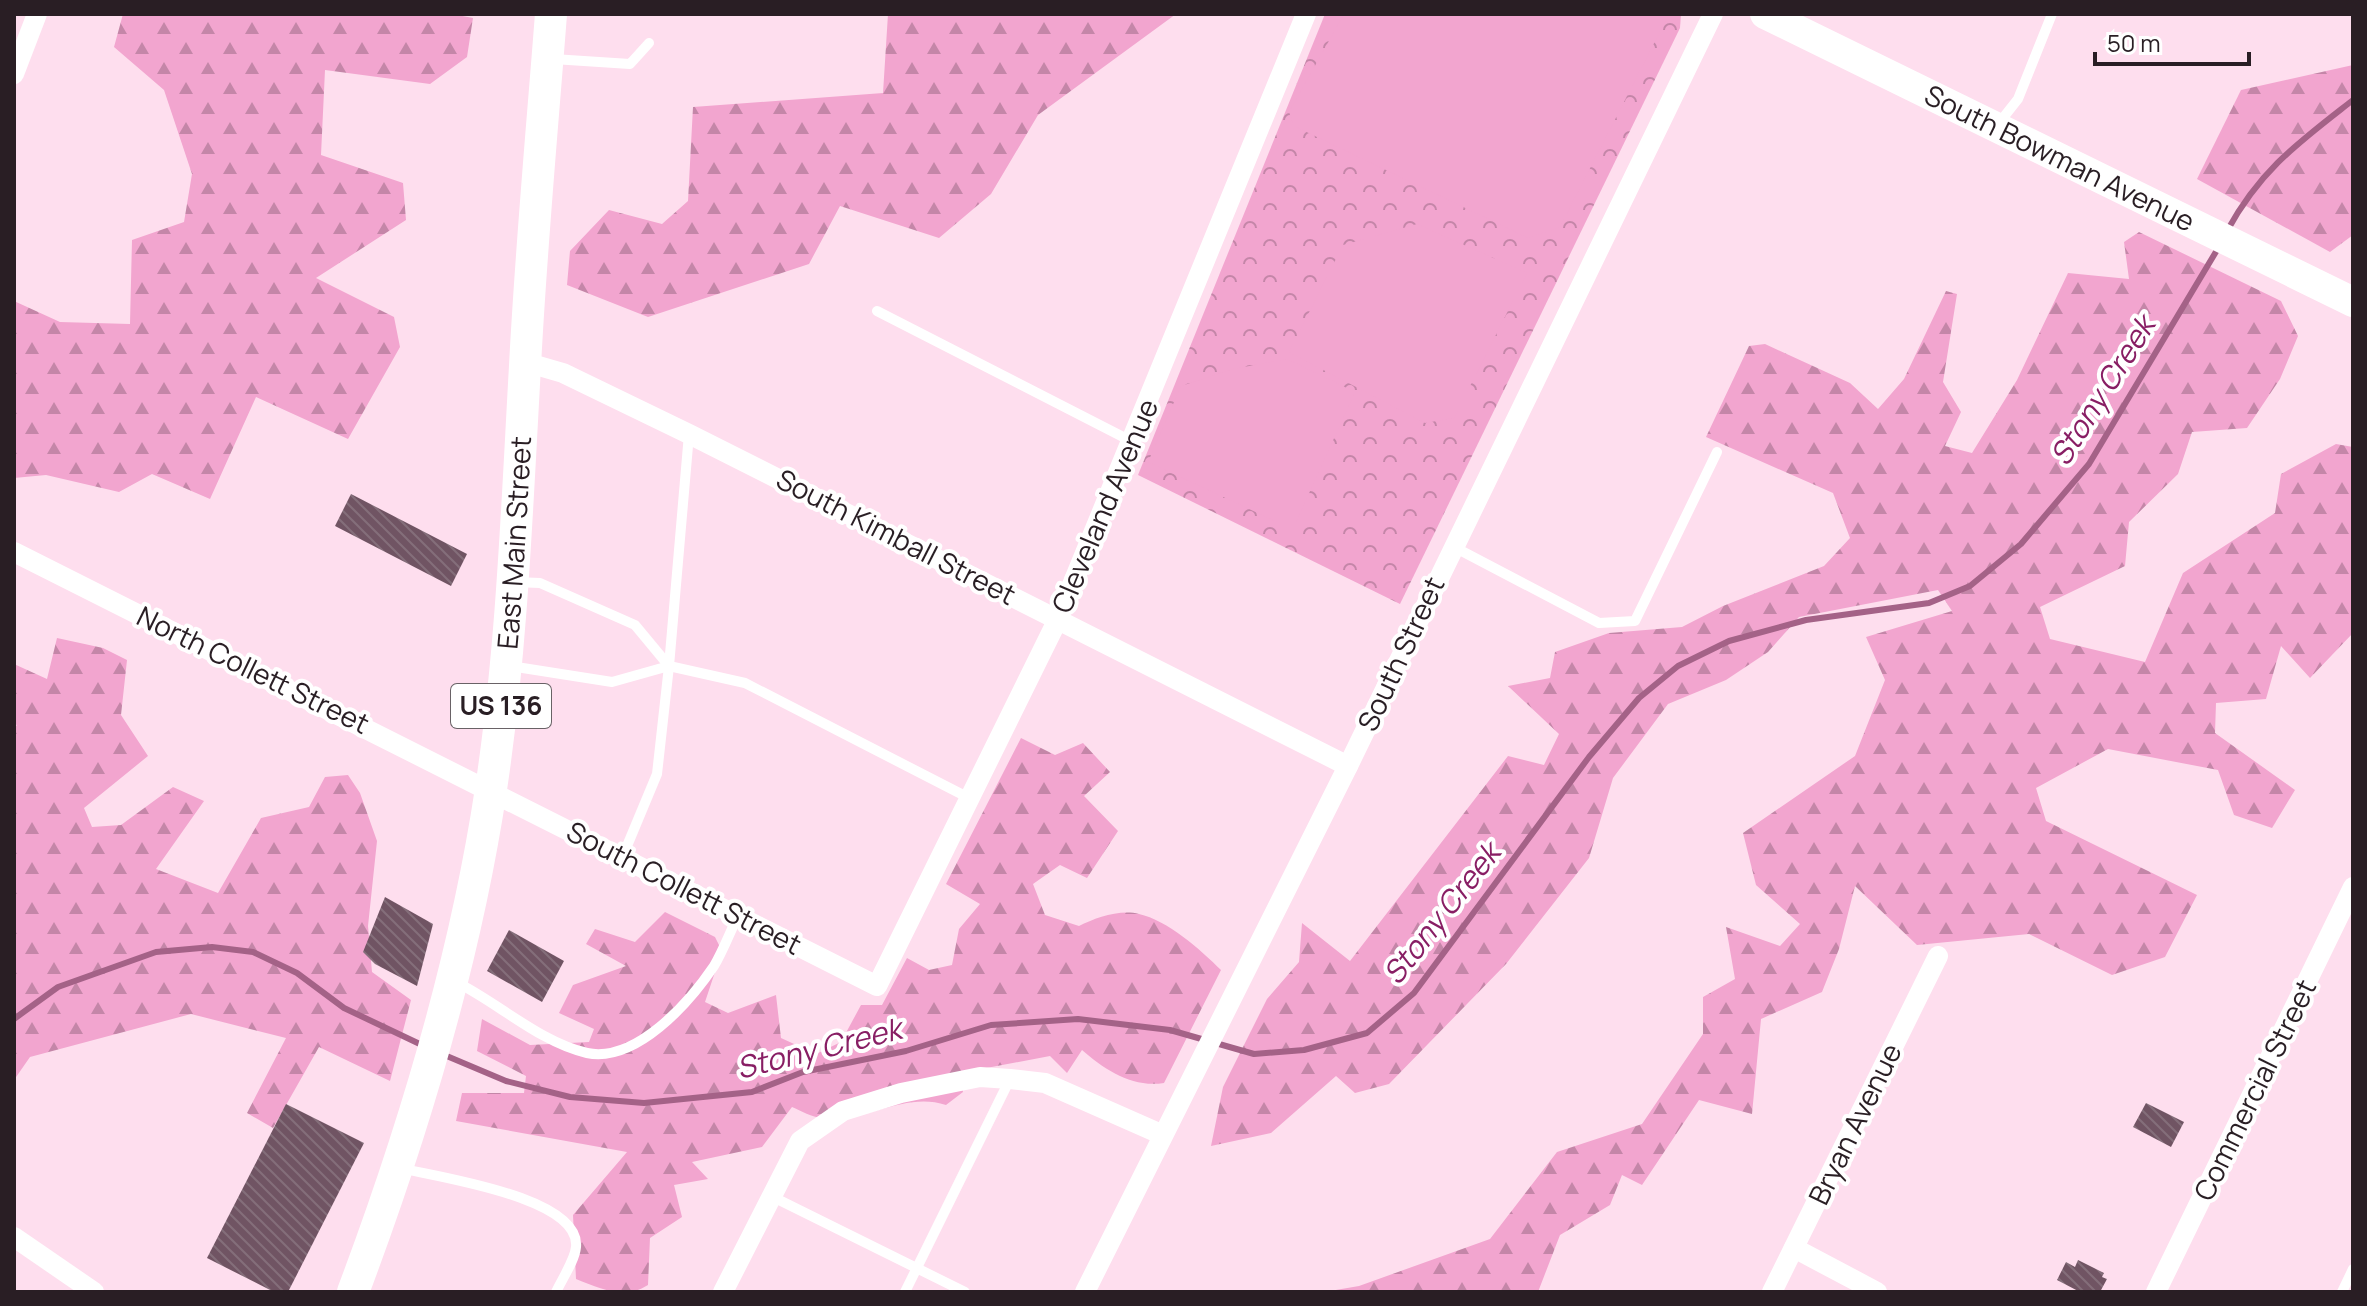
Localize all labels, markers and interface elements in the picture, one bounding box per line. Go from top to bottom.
scale bar [2095,16,2249,66]
text: 50 m [2107,26,2161,59]
street label: South Bowman Avenue [1919,75,2201,240]
water label: Stony Creek [2040,304,2166,473]
street label: Cleveland Avenue [1042,393,1166,618]
street label: East Main Street [487,435,539,651]
street label: South Kimball Street [770,459,1023,613]
street label: South Street [1348,570,1452,737]
street label: North Collett Street [131,596,376,742]
road number: US 136 [451,684,551,728]
street label: South Collett Street [561,811,808,963]
water label: Stony Creek [1373,831,1511,992]
street label: Commercial Street [2184,973,2324,1207]
water label: Stony Creek [732,1006,909,1088]
street label: Bryan Avenue [1799,1037,1910,1211]

